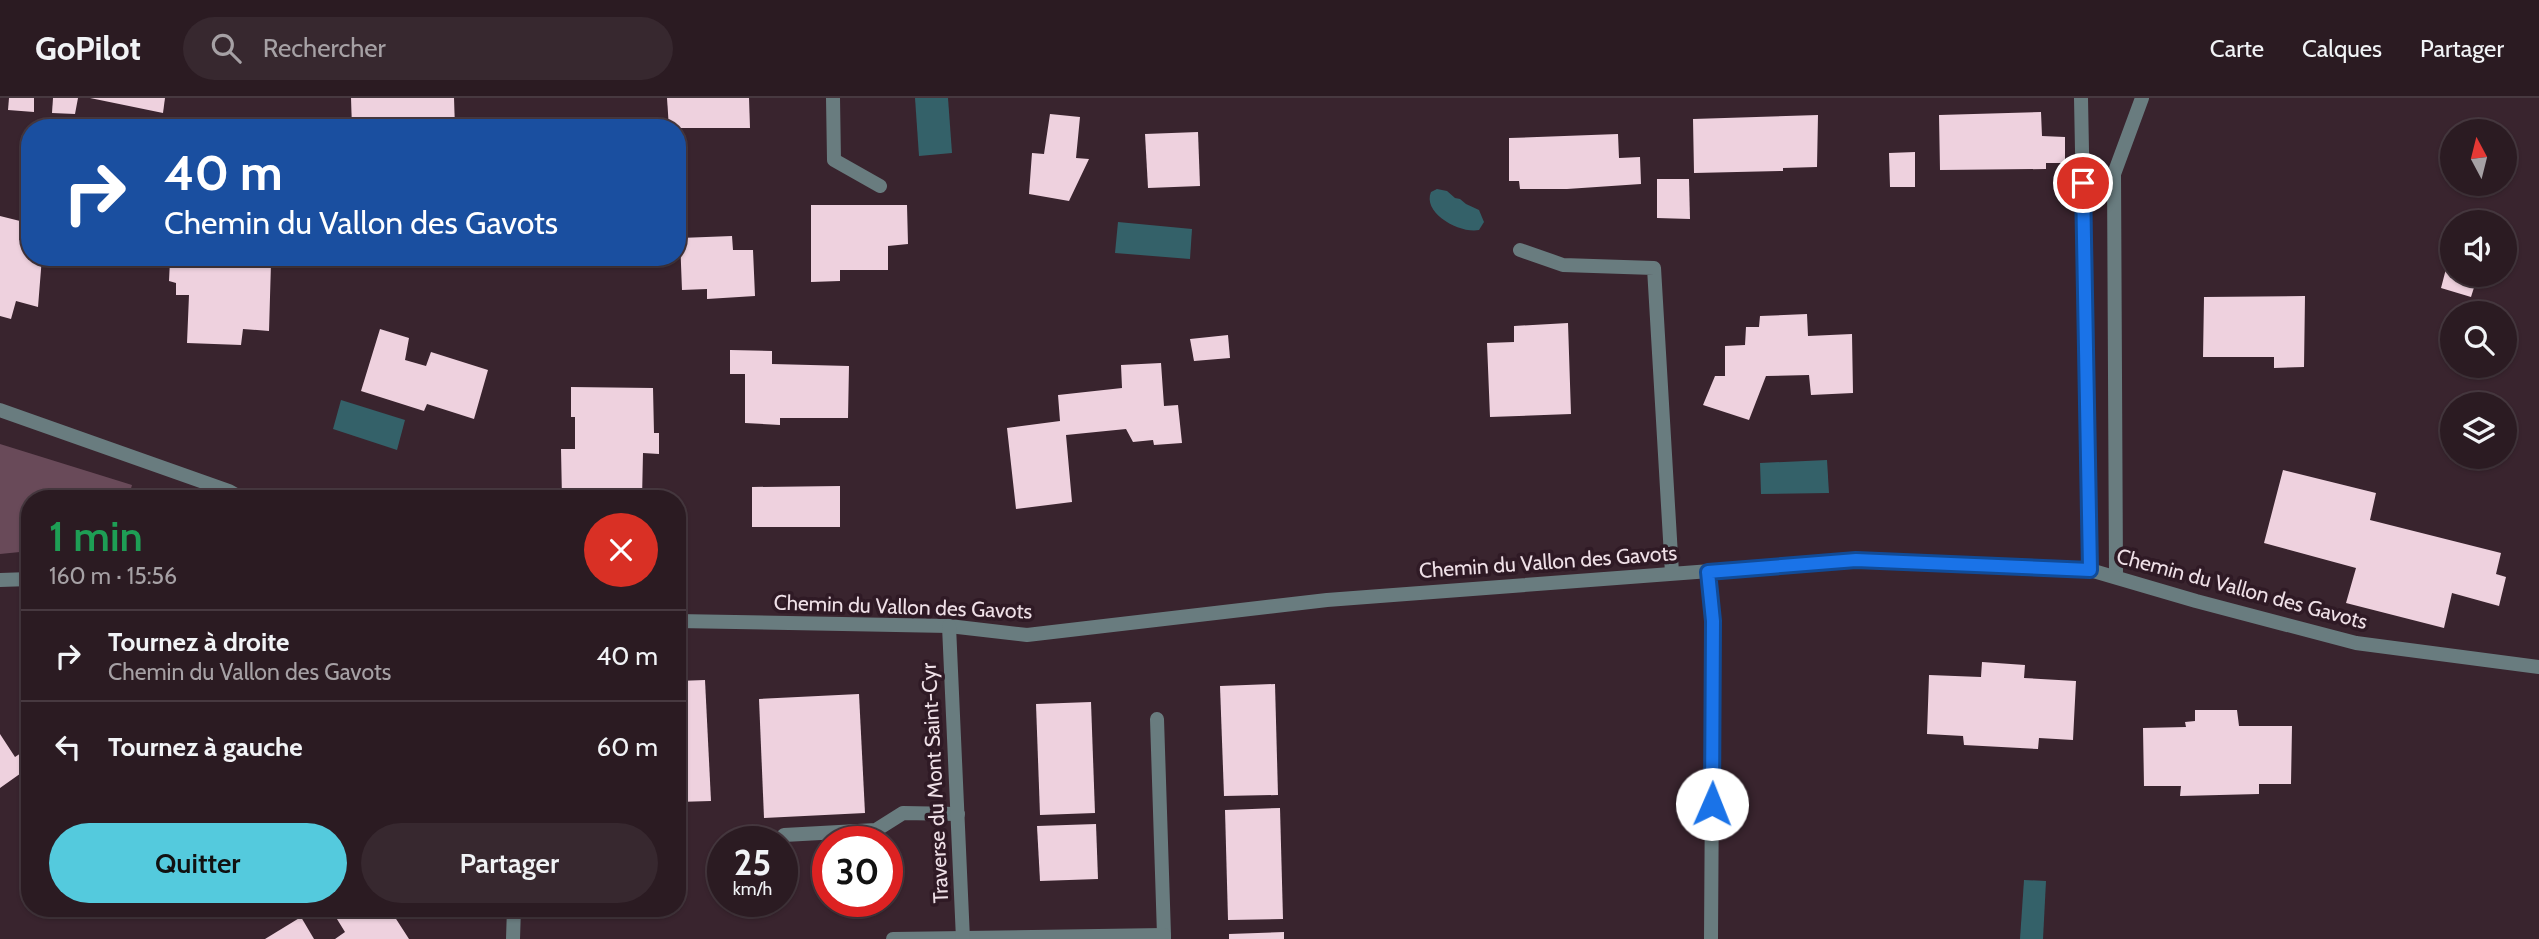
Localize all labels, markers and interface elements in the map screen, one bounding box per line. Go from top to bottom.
search box [183,17,673,80]
text: GoPilot [35,28,141,68]
icon: search [207,29,245,67]
text: Rechercher [263,32,386,64]
text: Carte [2210,34,2264,63]
text: Calques [2302,34,2382,63]
text: Partager [2420,34,2504,63]
north arrow [2440,119,2516,196]
map controls [2440,119,2517,469]
text: 40 m [164,143,283,202]
icon: right [49,147,140,238]
pin [2053,153,2113,213]
icon: arrive [2064,164,2102,202]
text: Chemin du Vallon des Gavots [164,203,558,242]
button: sound [2440,210,2517,287]
button: search [2440,301,2517,378]
button: layers [2440,392,2517,469]
text: 1 min [49,510,143,562]
button: close [584,513,658,587]
street label: Chemin du Vallon des Gavots [1418,540,1678,583]
street label: Chemin du Vallon des Gavots [2114,543,2371,634]
text: 160 m · 15:56 [49,562,177,590]
street label: Chemin du Vallon des Gavots [773,589,1033,624]
text: Tournez à droite [108,626,290,658]
icon: right [49,637,87,675]
text: 40 m [596,640,658,672]
text: Chemin du Vallon des Gavots [108,658,391,686]
street label: Traverse du Mont Saint-Cyr [916,662,953,904]
icon: left [49,728,87,766]
text: Tournez à gauche [108,731,303,763]
text: 60 m [596,731,658,763]
position arrow [1675,767,1749,841]
button: Quitter [49,823,347,903]
button: Partager [361,823,658,903]
speed limit sign: 30 [812,826,903,917]
text: 25 [734,841,771,884]
text: km/h [733,878,772,900]

